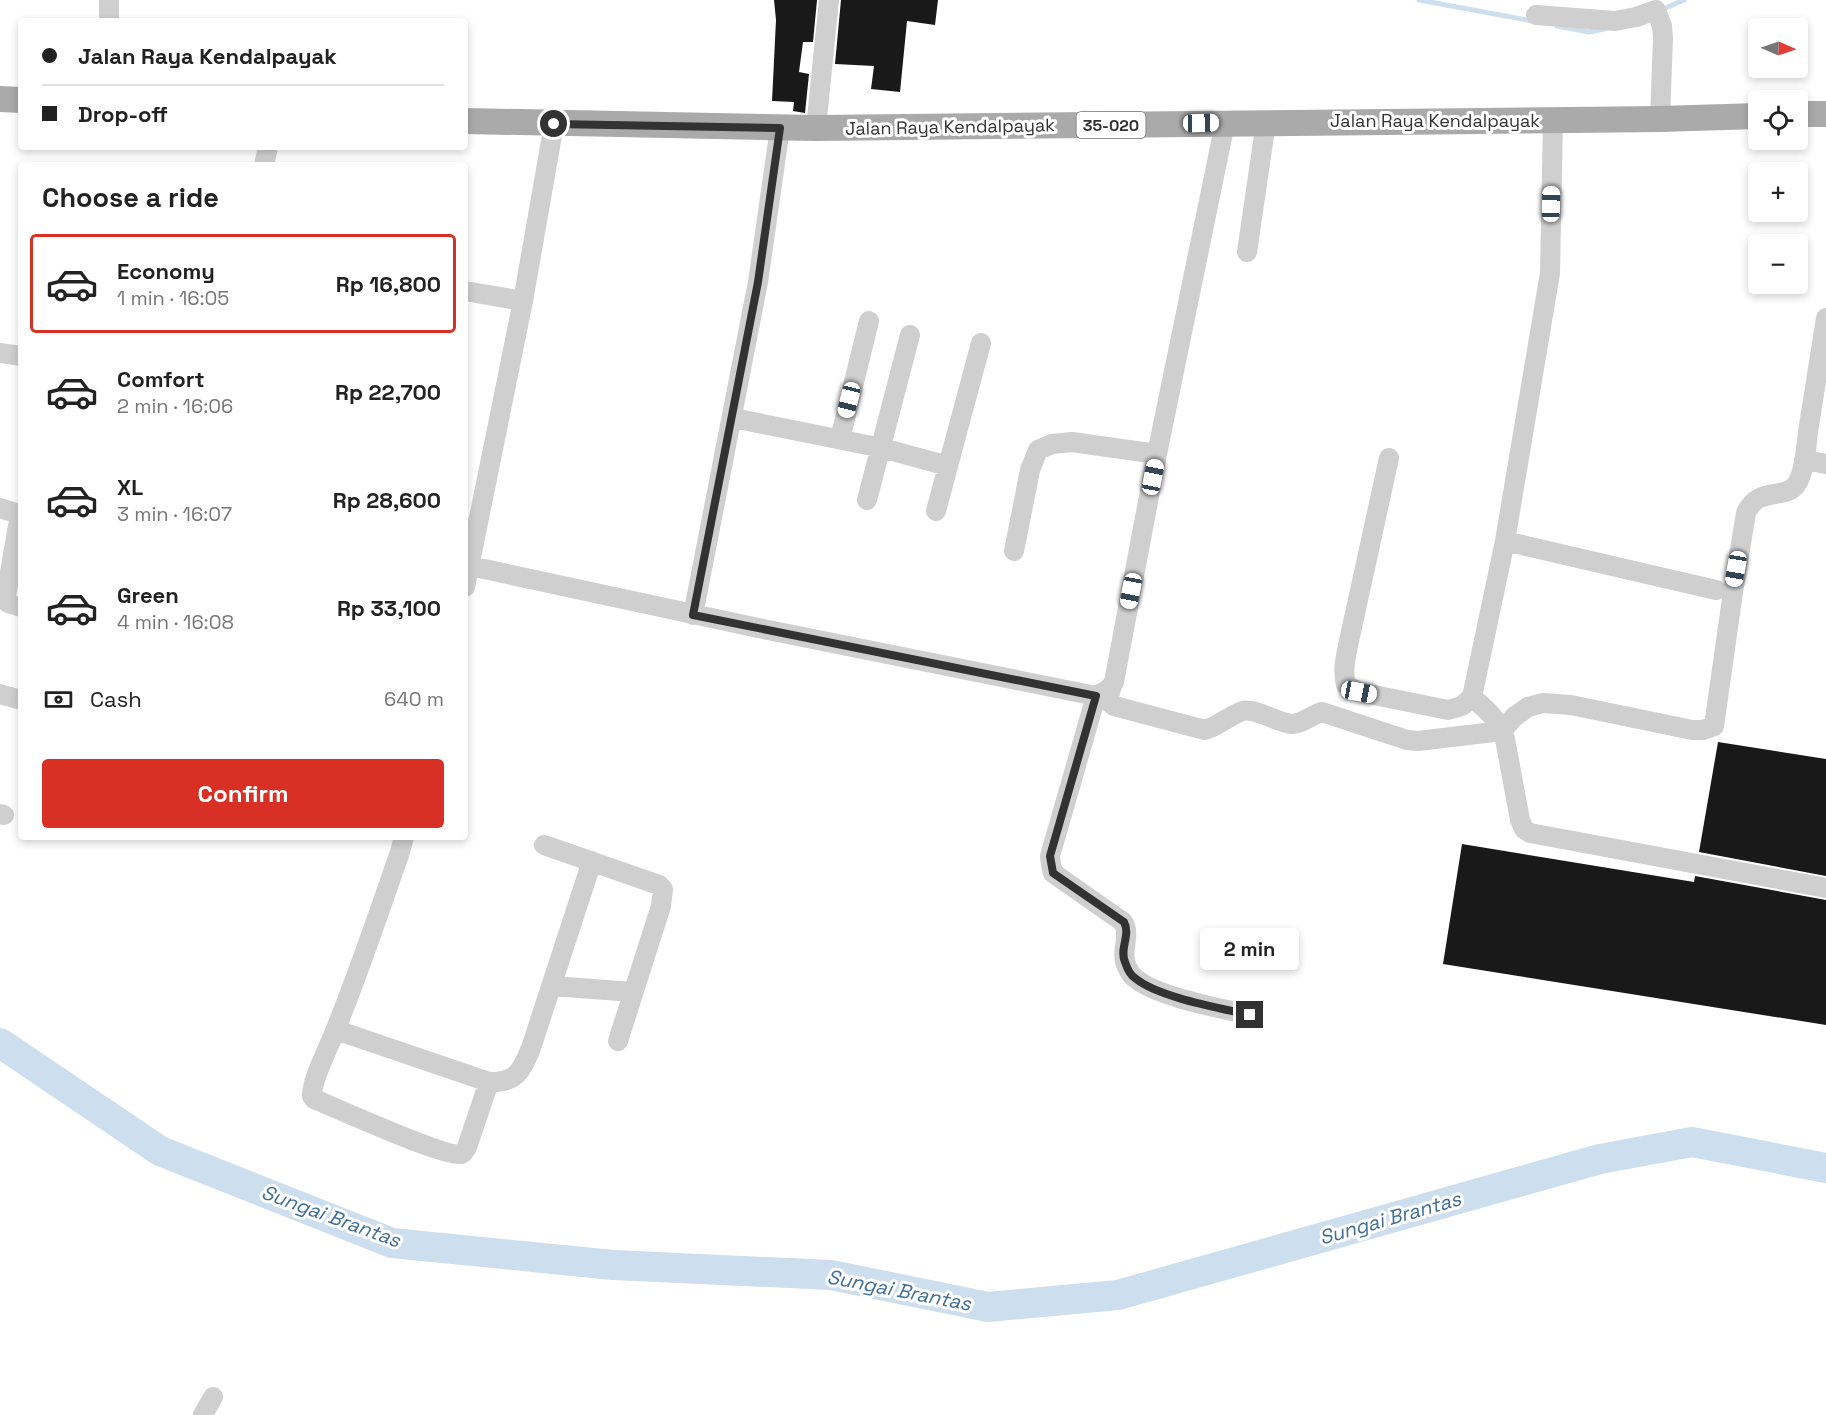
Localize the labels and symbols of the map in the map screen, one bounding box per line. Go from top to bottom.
north arrow [1748,18,1808,78]
street label: Jalan Raya Kendalpayak [1330,109,1540,132]
route start [540,110,567,137]
road number: 35-020 [1076,112,1146,138]
street label: Jalan Raya Kendalpayak [845,113,1055,140]
car [1183,114,1219,132]
car [1542,186,1560,222]
car [836,380,862,420]
car [1141,458,1165,496]
car [1724,550,1748,588]
car [1119,572,1143,610]
car [1340,680,1378,704]
callout: 2 min [1200,928,1300,970]
route end [1236,1001,1263,1028]
water label: Sungai Brantas [258,1179,405,1254]
water label: Sungai Brantas [1316,1185,1465,1251]
water label: Sungai Brantas [825,1263,975,1317]

